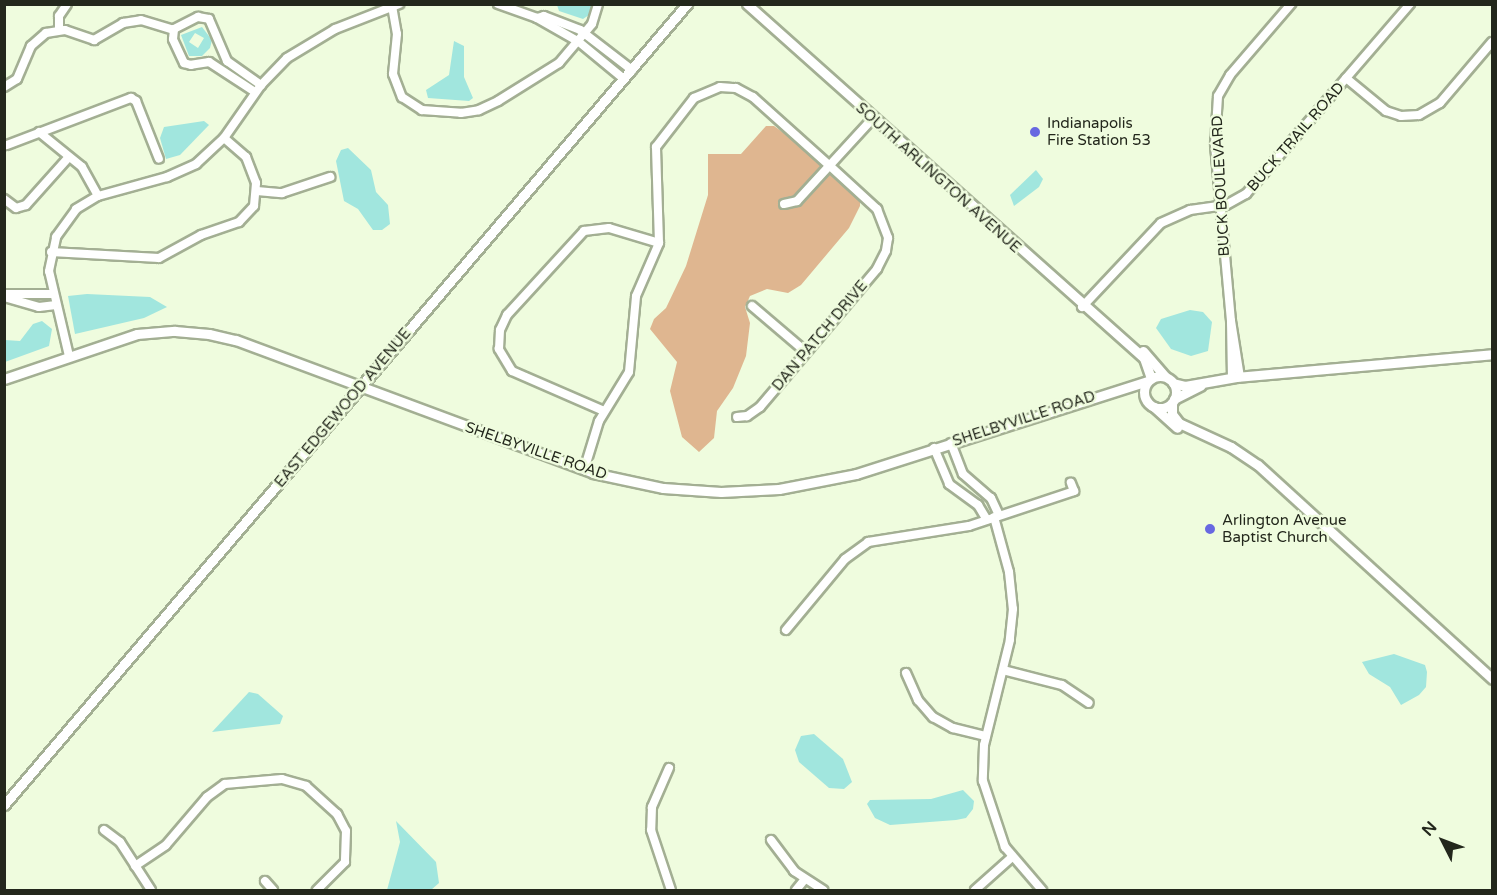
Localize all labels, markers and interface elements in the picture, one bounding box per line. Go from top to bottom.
street label: BUCK TRAIL ROAD [1244,79,1348,195]
street label: SOUTH ARLINGTON AVENUE [852,99,1024,257]
place label: Indianapolis Fire Station 53 [1047,114,1151,149]
street label: BUCK BOULEVARD [1208,115,1234,257]
marker: Indianapolis Fire Station 53 [1028,125,1042,139]
street label: DAN PATCH DRIVE [769,277,871,395]
street label: EAST EDGEWOOD AVENUE [271,325,415,491]
street label: SHELBYVILLE ROAD [950,387,1098,451]
street label: SHELBYVILLE ROAD [463,418,609,484]
place label: Arlington Avenue Baptist Church [1222,511,1346,546]
marker: Arlington Avenue Baptist Church [1203,522,1217,536]
north arrow [1413,811,1473,871]
text: N [1418,817,1441,840]

